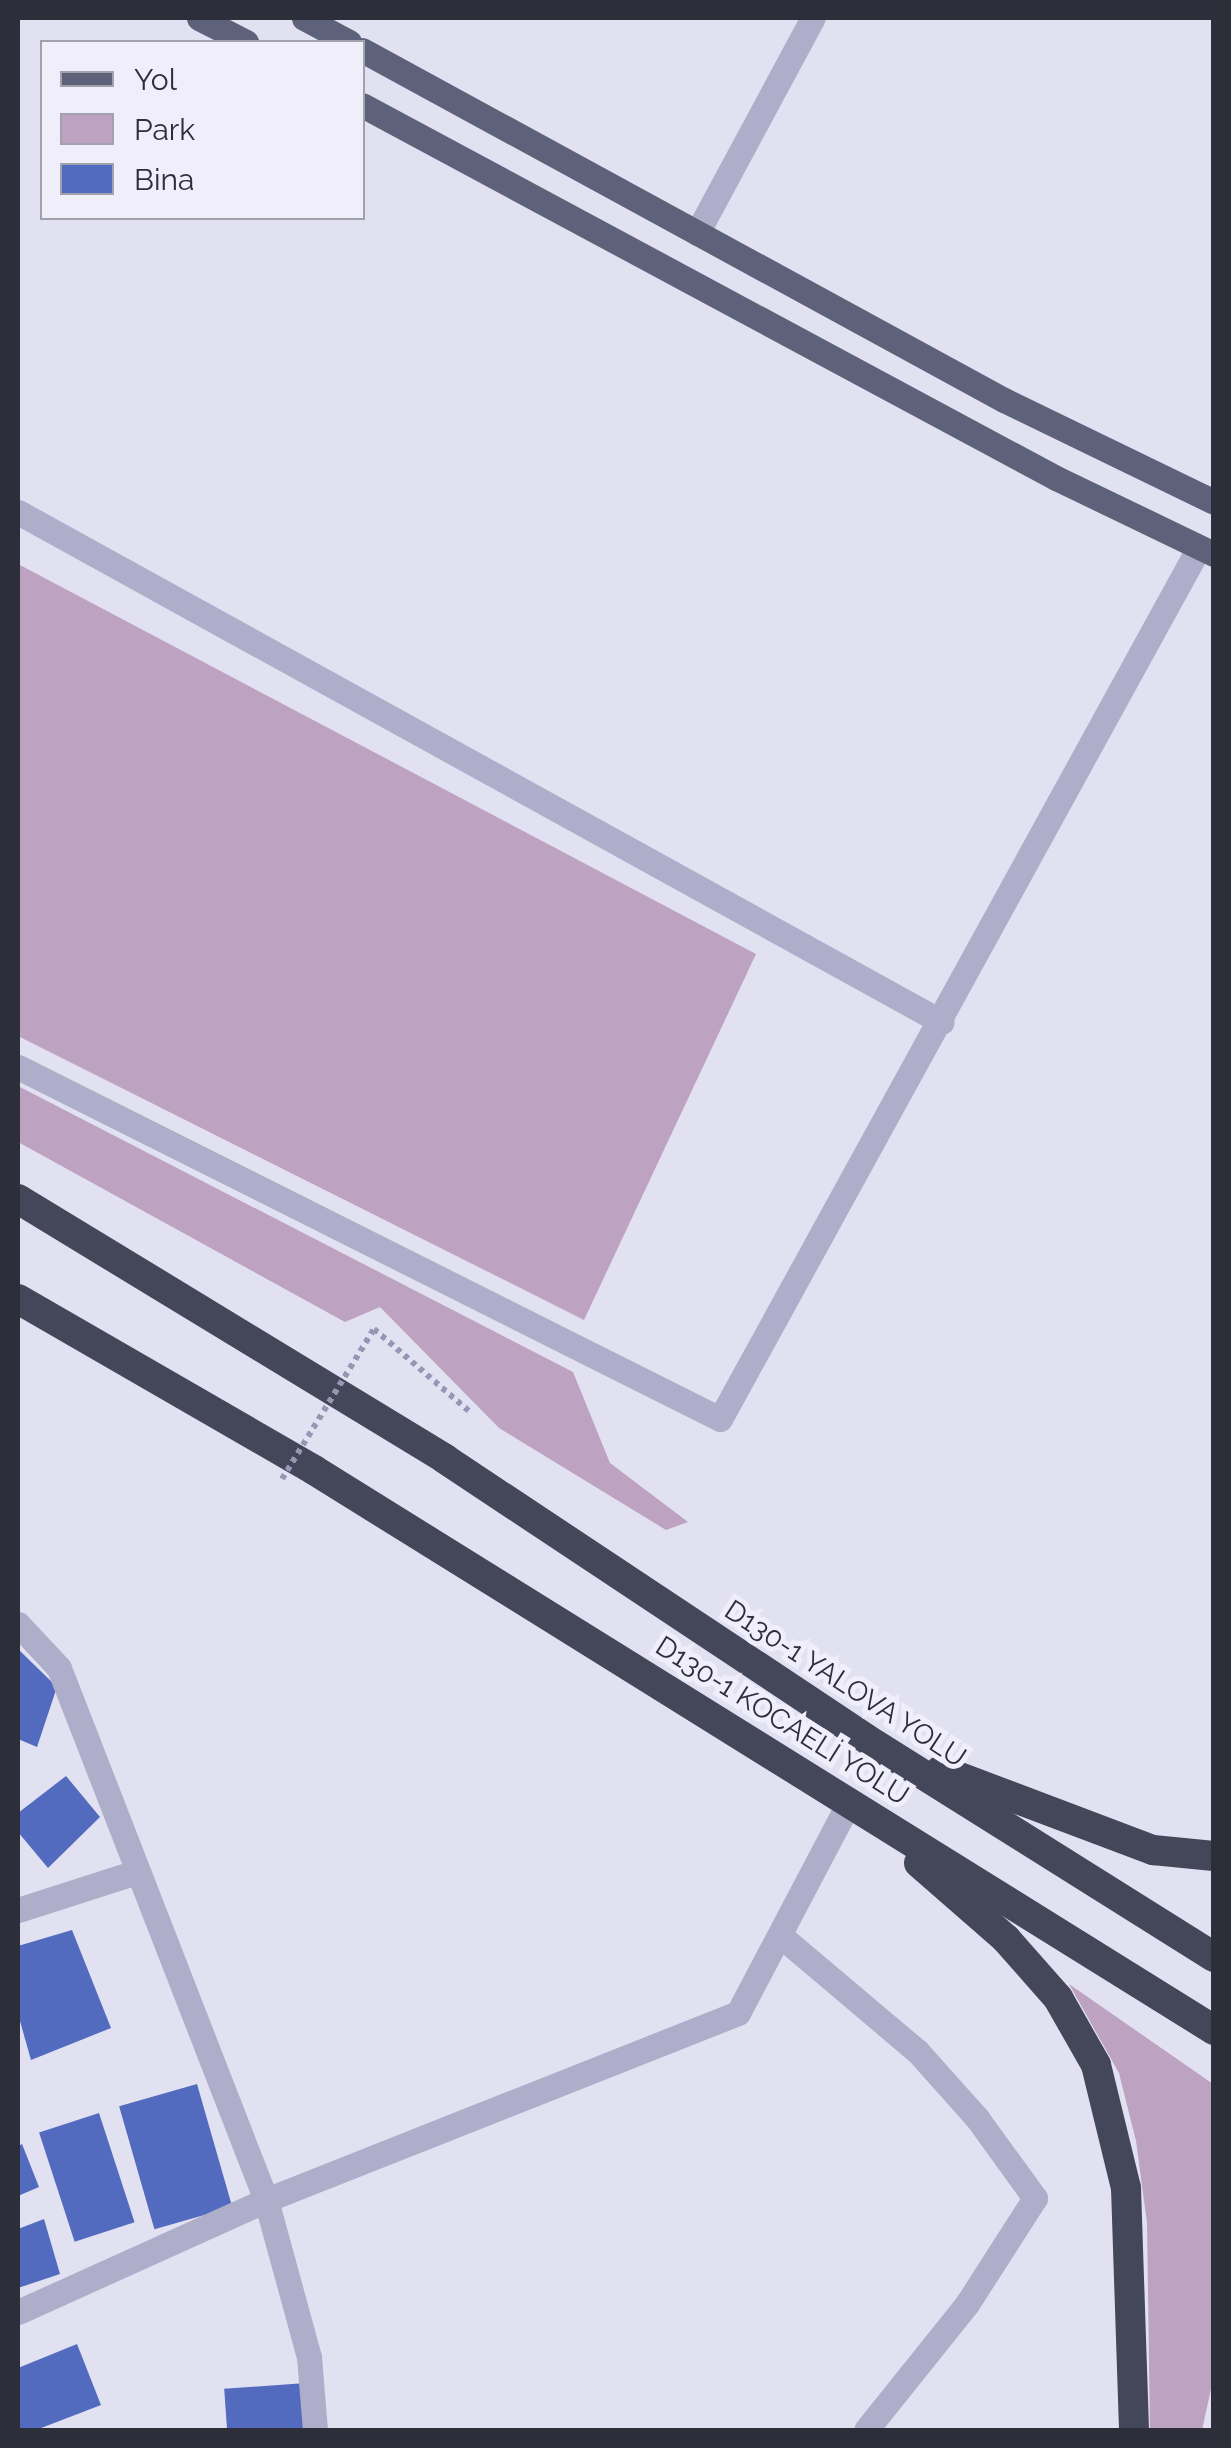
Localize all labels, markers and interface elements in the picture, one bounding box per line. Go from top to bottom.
legend [40,40,365,220]
text: Yol [134,62,177,97]
text: Park [134,112,195,147]
text: Bina [134,162,194,197]
street label: D130-1 YALOVA YOLU [717,1593,973,1775]
street label: D130-1 KOCAELİ YOLU [649,1629,915,1813]

